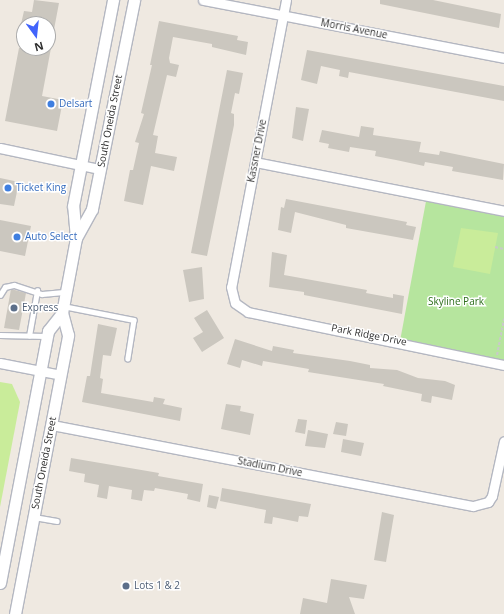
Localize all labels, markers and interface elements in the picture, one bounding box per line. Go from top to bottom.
north arrow [16,16,56,56]
street label: Morris Avenue [320,17,388,41]
text: N [33,39,45,56]
street label: South Oneida Street [95,74,125,168]
place label: Delsart [59,98,92,110]
marker: Delsart [46,99,56,109]
street label: Kassner Drive [245,118,269,184]
place label: Ticket King [16,182,66,194]
marker: Ticket King [3,183,13,193]
place label: Auto Select [25,231,77,243]
marker: Auto Select [12,232,22,242]
park label: Skyline Park [428,296,484,308]
place label: Express [22,302,58,314]
marker: Express [9,303,19,313]
street label: Park Ridge Drive [330,322,408,348]
street label: South Oneida Street [29,416,59,510]
street label: Stadium Drive [237,455,303,479]
place label: Lots 1 & 2 [134,580,180,592]
marker: Lots 1 & 2 [121,581,131,591]

